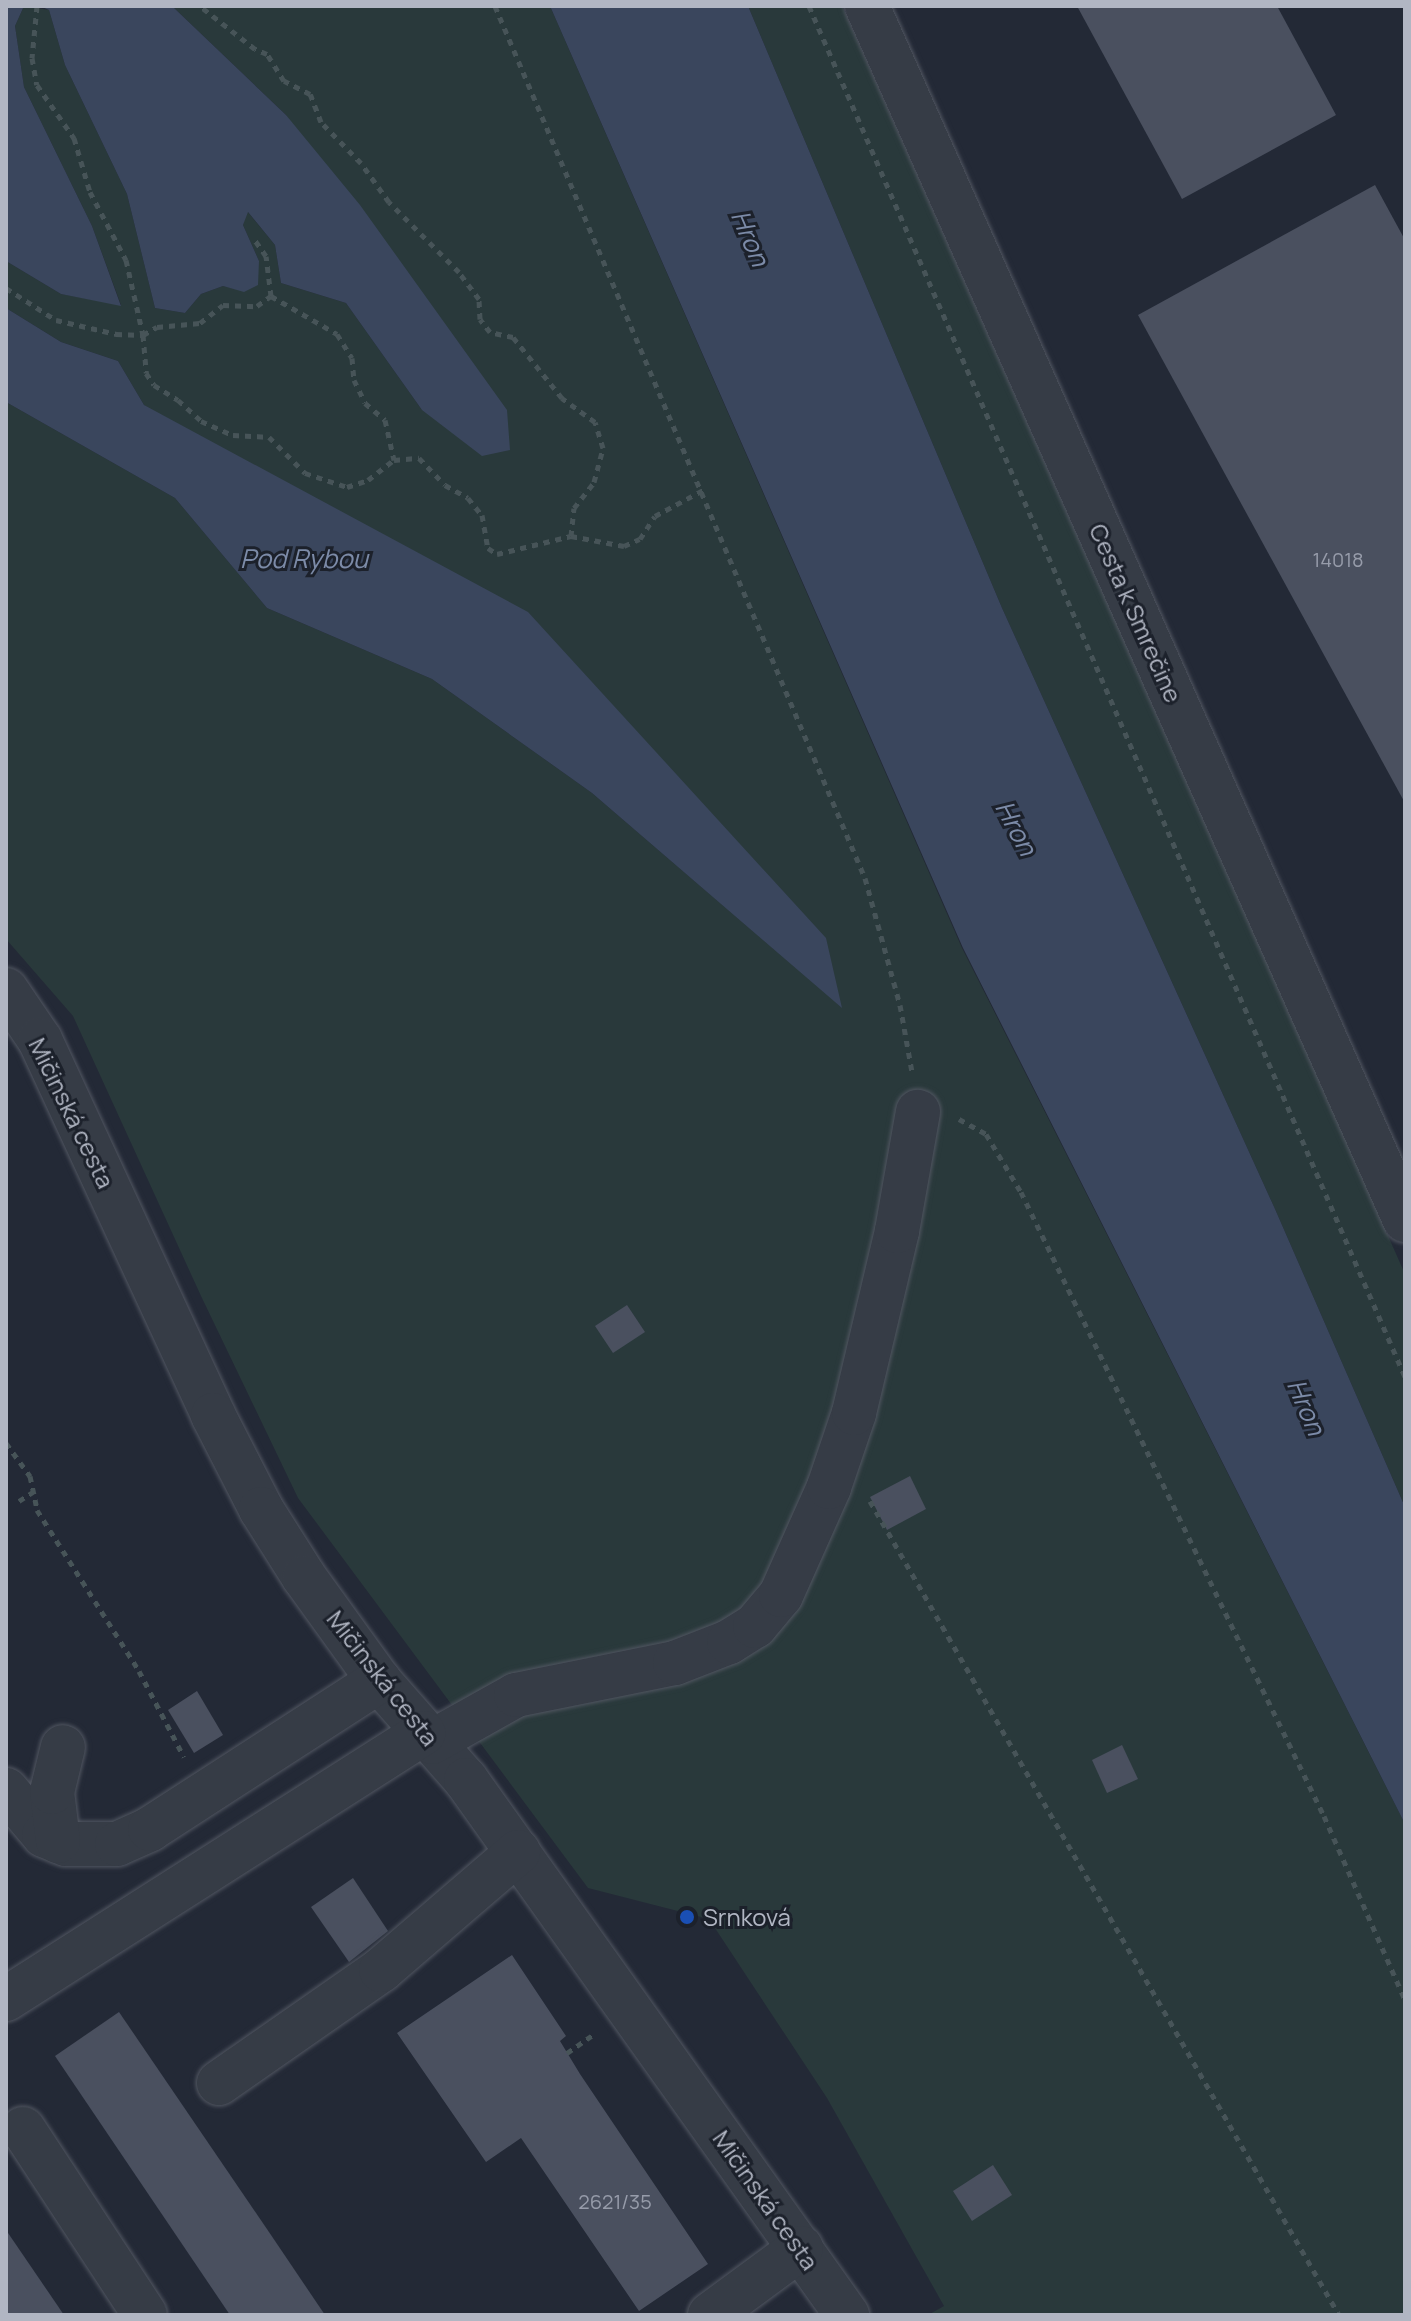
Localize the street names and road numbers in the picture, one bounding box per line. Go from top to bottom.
street label: Cesta k Smrečine [1084,519,1188,707]
street label: Mičinská cesta [23,1033,121,1193]
street label: Mičinská cesta [321,1605,445,1751]
street label: Mičinská cesta [707,2125,825,2275]

